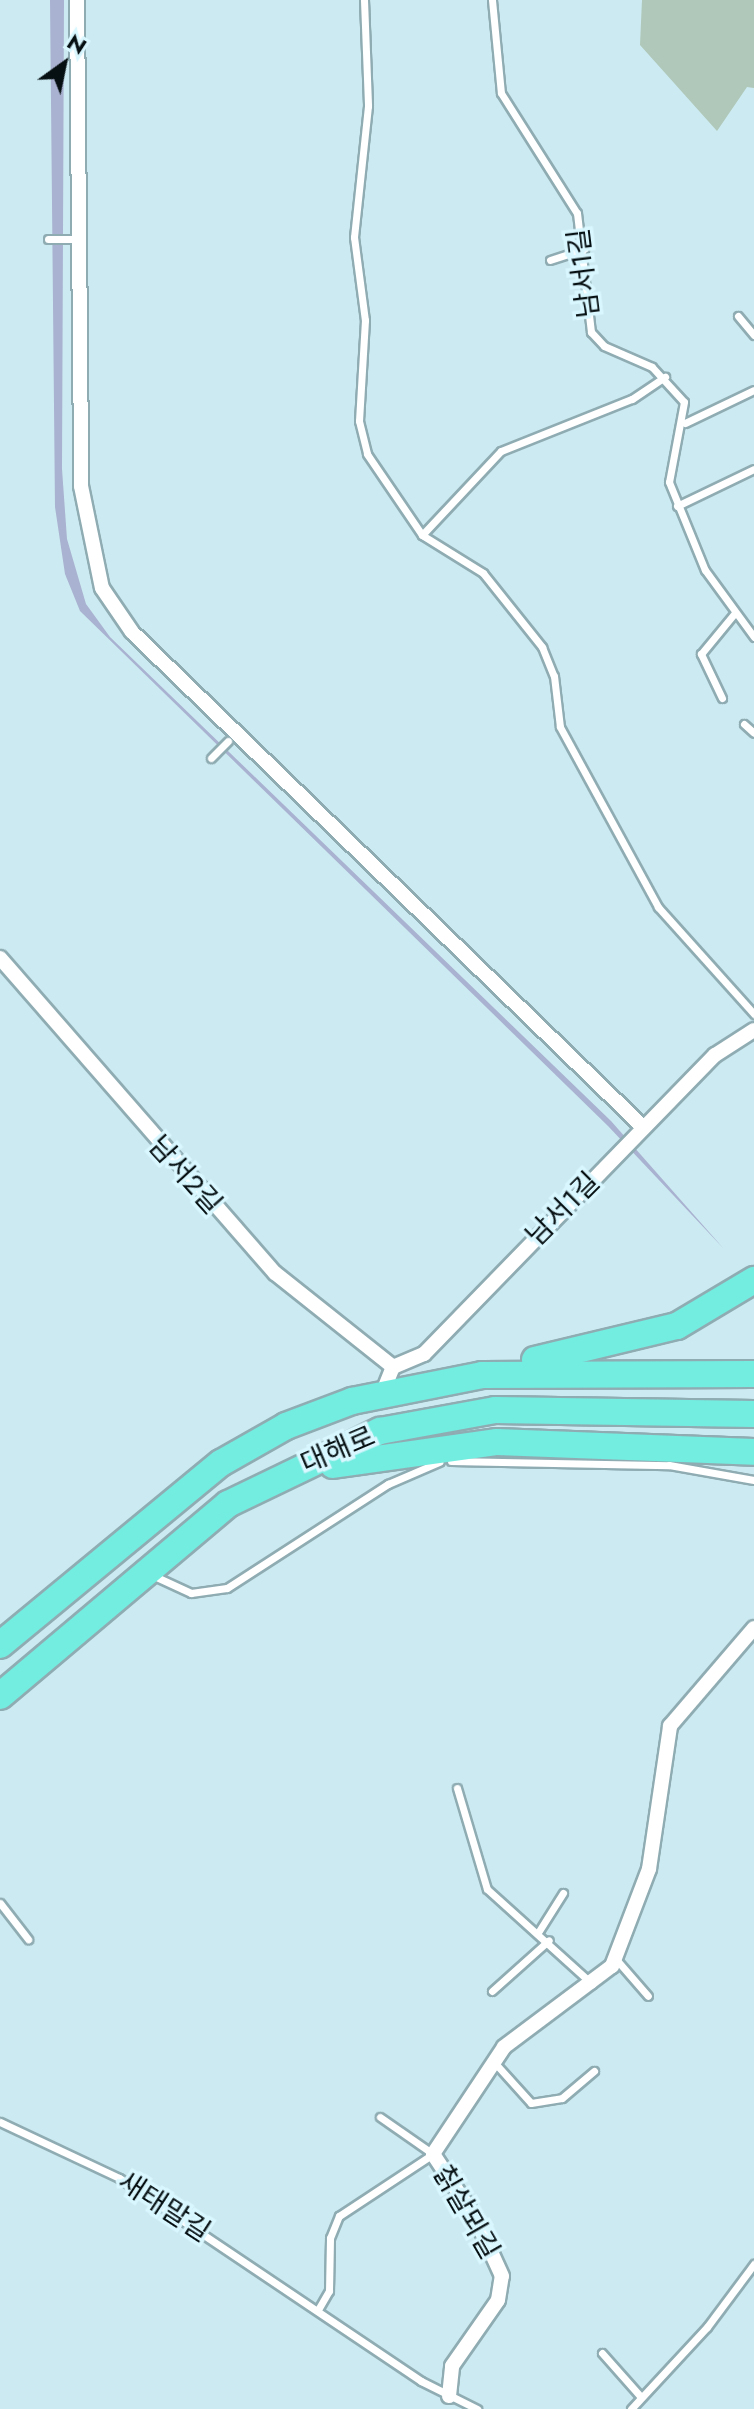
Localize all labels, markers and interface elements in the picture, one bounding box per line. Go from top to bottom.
north arrow [24,24,104,104]
text: N [61,26,93,62]
street label: 남서1길 [562,226,606,320]
street label: 남서2길 [141,1129,229,1221]
street label: 남서1길 [519,1165,607,1253]
street label: 대해로 [296,1419,380,1481]
street label: 칡살뫼길 [426,2159,506,2265]
street label: 새태말길 [112,2165,216,2249]

